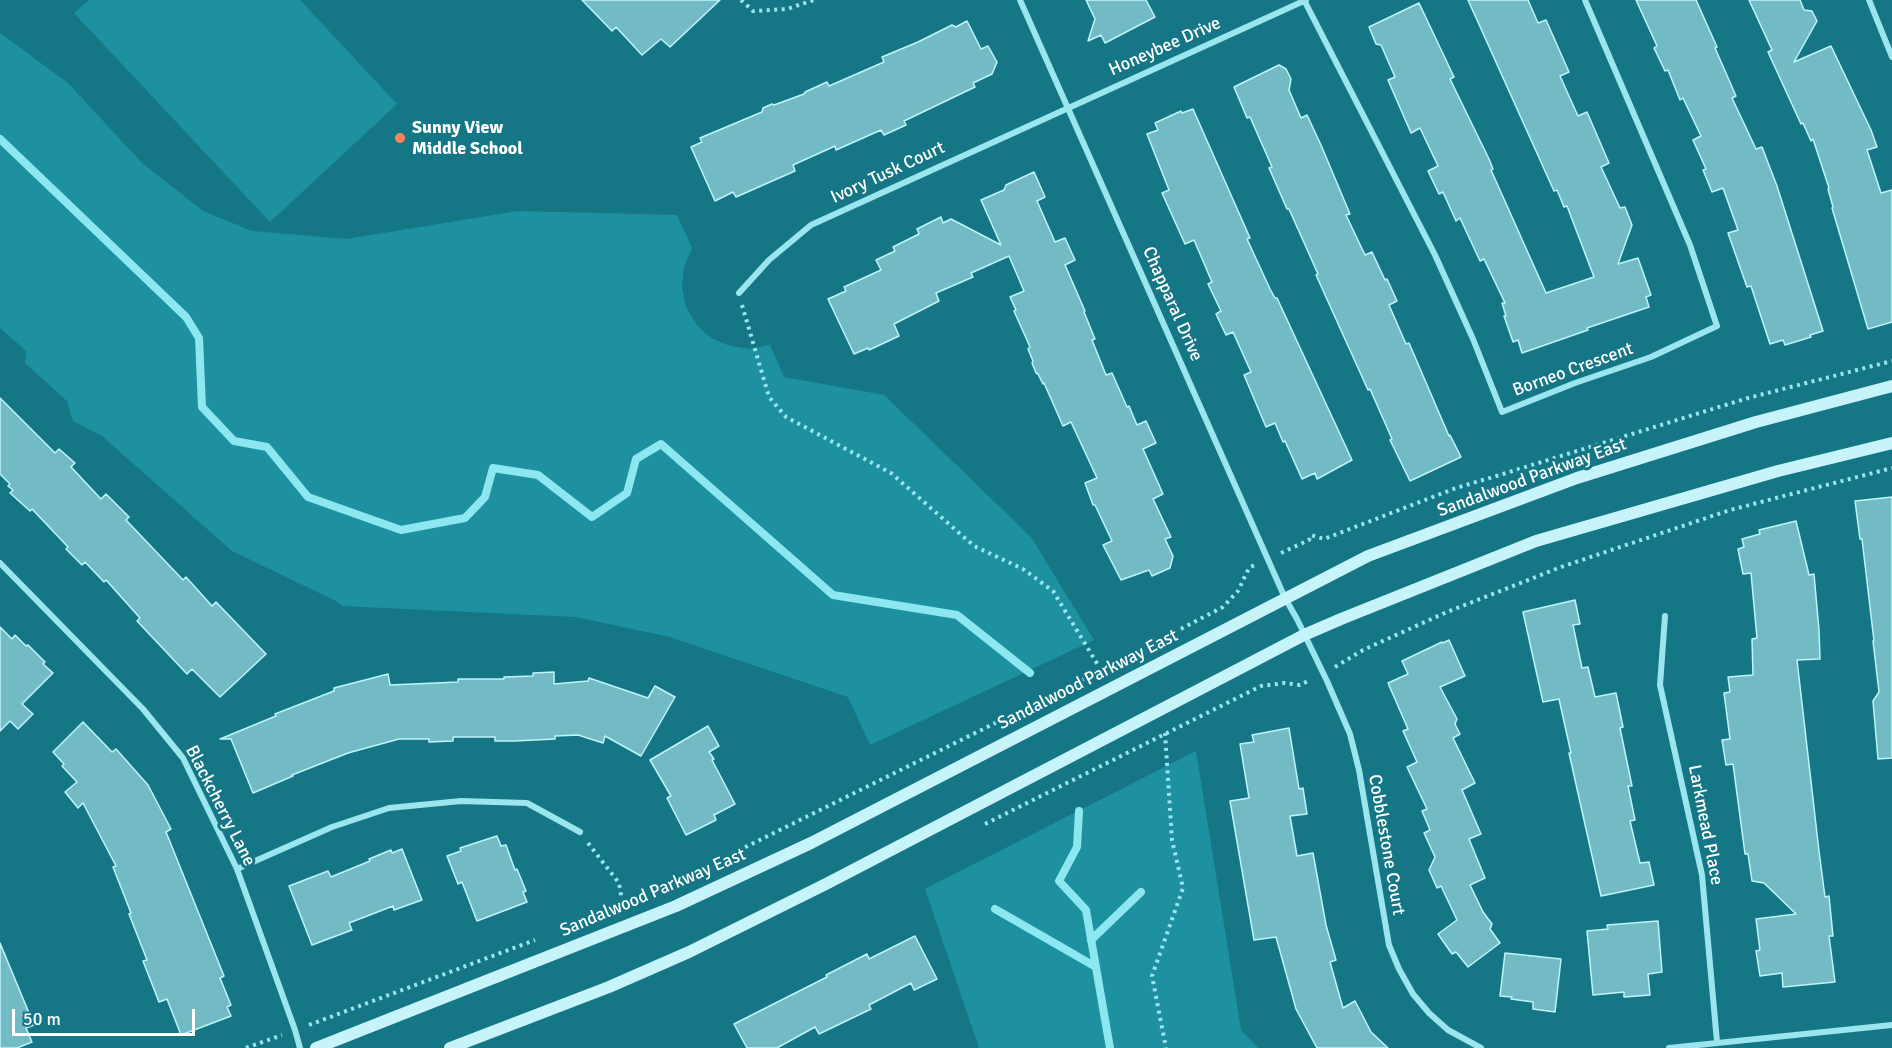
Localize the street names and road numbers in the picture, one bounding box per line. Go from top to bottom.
street label: Honeybee Drive [1106,13,1224,81]
street label: Ivory Tusk Court [828,137,948,209]
street label: Chapparal Drive [1137,243,1207,365]
street label: Borneo Crescent [1510,338,1636,402]
street label: Sandalwood Parkway East [1434,434,1630,522]
street label: Sandalwood Parkway East [994,625,1182,735]
street label: Blackcherry Lane [180,742,260,870]
street label: Larkmead Place [1683,763,1727,887]
street label: Cobblestone Court [1363,773,1409,917]
street label: Sandalwood Parkway East [557,844,749,942]

